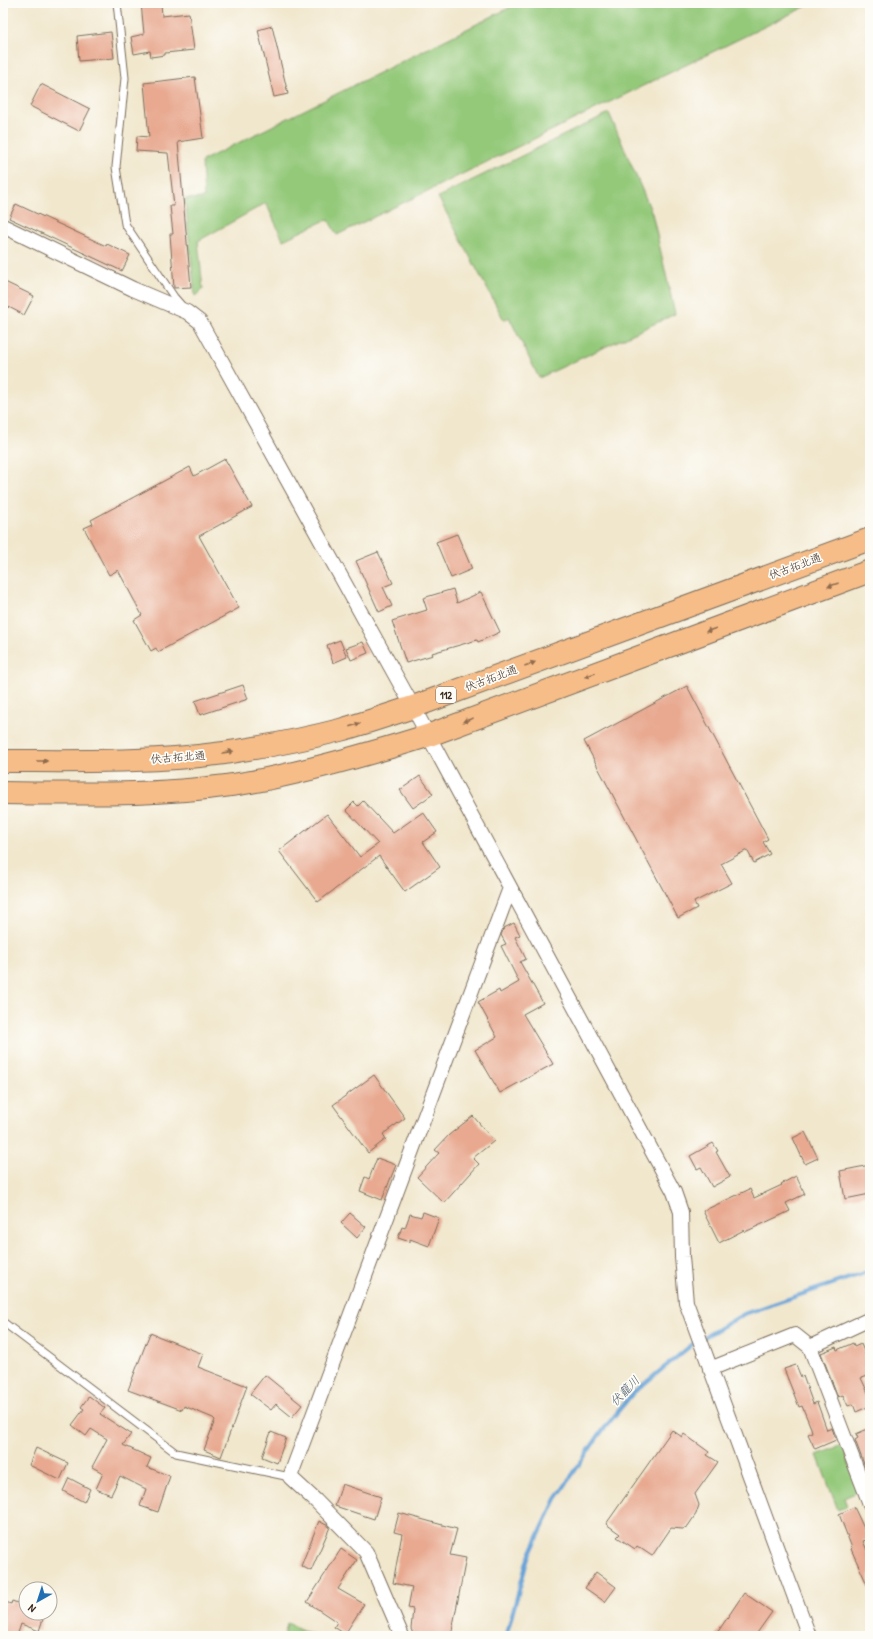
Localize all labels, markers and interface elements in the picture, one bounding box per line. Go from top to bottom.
street label: 伏古拓北通 [767,550,823,582]
one-way arrow [827,582,839,588]
one-way arrow [705,627,717,633]
one-way arrow [525,661,537,667]
street label: 伏古拓北通 [463,662,519,694]
one-way arrow [583,673,595,679]
road number: 112 [436,687,456,703]
one-way arrow [461,718,473,724]
one-way arrow [349,722,361,728]
street label: 伏古拓北通 [150,748,206,766]
one-way arrow [222,749,234,755]
one-way arrow [36,758,49,764]
water label: 伏籠川 [606,1372,643,1410]
north arrow [18,1581,58,1621]
text: N [25,1601,38,1616]

